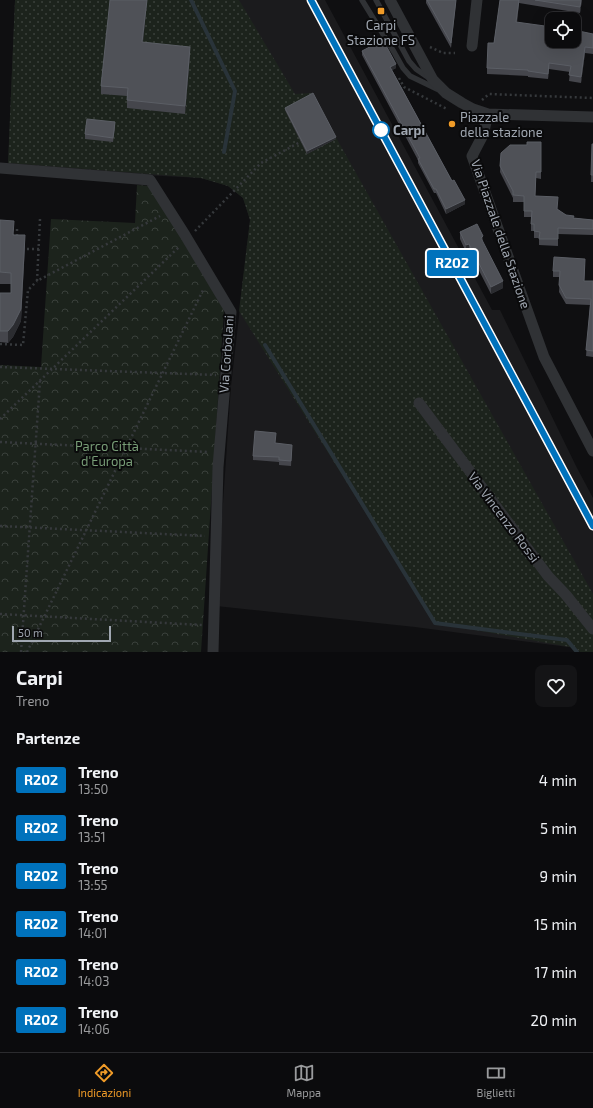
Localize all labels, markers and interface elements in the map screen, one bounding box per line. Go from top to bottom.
marker: Carpi Stazione FS [376,6,386,16]
map controls [545,12,581,48]
button: locate [545,12,581,48]
place label: Carpi Stazione FS [347,17,415,48]
place label: Piazzale della stazione [460,109,543,140]
marker: Piazzale della stazione [447,119,457,129]
marker: Carpi [372,121,390,139]
place label: Carpi [393,122,425,138]
street label: Via Piazzale della Stazione [468,157,534,311]
line badge: R202 [424,250,480,276]
text: R202 [435,254,469,271]
street label: Via Corbolani [215,315,237,393]
park label: Parco Città d'Europa [75,438,139,469]
street label: Via Vincenzo Rossi [465,469,543,565]
scale bar [12,624,111,643]
text: 50 m [18,626,43,639]
button: heart [535,665,577,707]
text: Carpi [16,666,63,689]
text: Treno [16,693,49,709]
text: Partenze [16,729,80,747]
text: Treno [78,763,119,781]
text: R202 [24,771,58,788]
text: 4 min [539,771,577,789]
text: 13:50 [78,781,108,797]
text: Treno [78,811,119,829]
text: R202 [24,819,58,836]
text: 5 min [540,819,577,837]
text: 13:51 [78,829,106,845]
text: Treno [78,859,119,877]
text: R202 [24,867,58,884]
text: 9 min [539,867,577,885]
text: 13:55 [78,877,108,893]
text: Treno [78,907,119,925]
text: R202 [24,915,58,932]
text: 15 min [534,915,577,933]
text: 14:01 [78,925,107,941]
text: Treno [78,955,119,973]
text: R202 [24,963,58,980]
text: 17 min [534,963,577,981]
text: 14:03 [78,973,109,989]
text: Treno [78,1003,119,1021]
text: R202 [24,1011,58,1028]
text: 20 min [531,1011,577,1029]
text: 14:06 [78,1021,110,1037]
tab: Indicazioni [78,1062,131,1099]
tab: Mappa [287,1062,321,1099]
tab: Biglietti [477,1062,515,1099]

